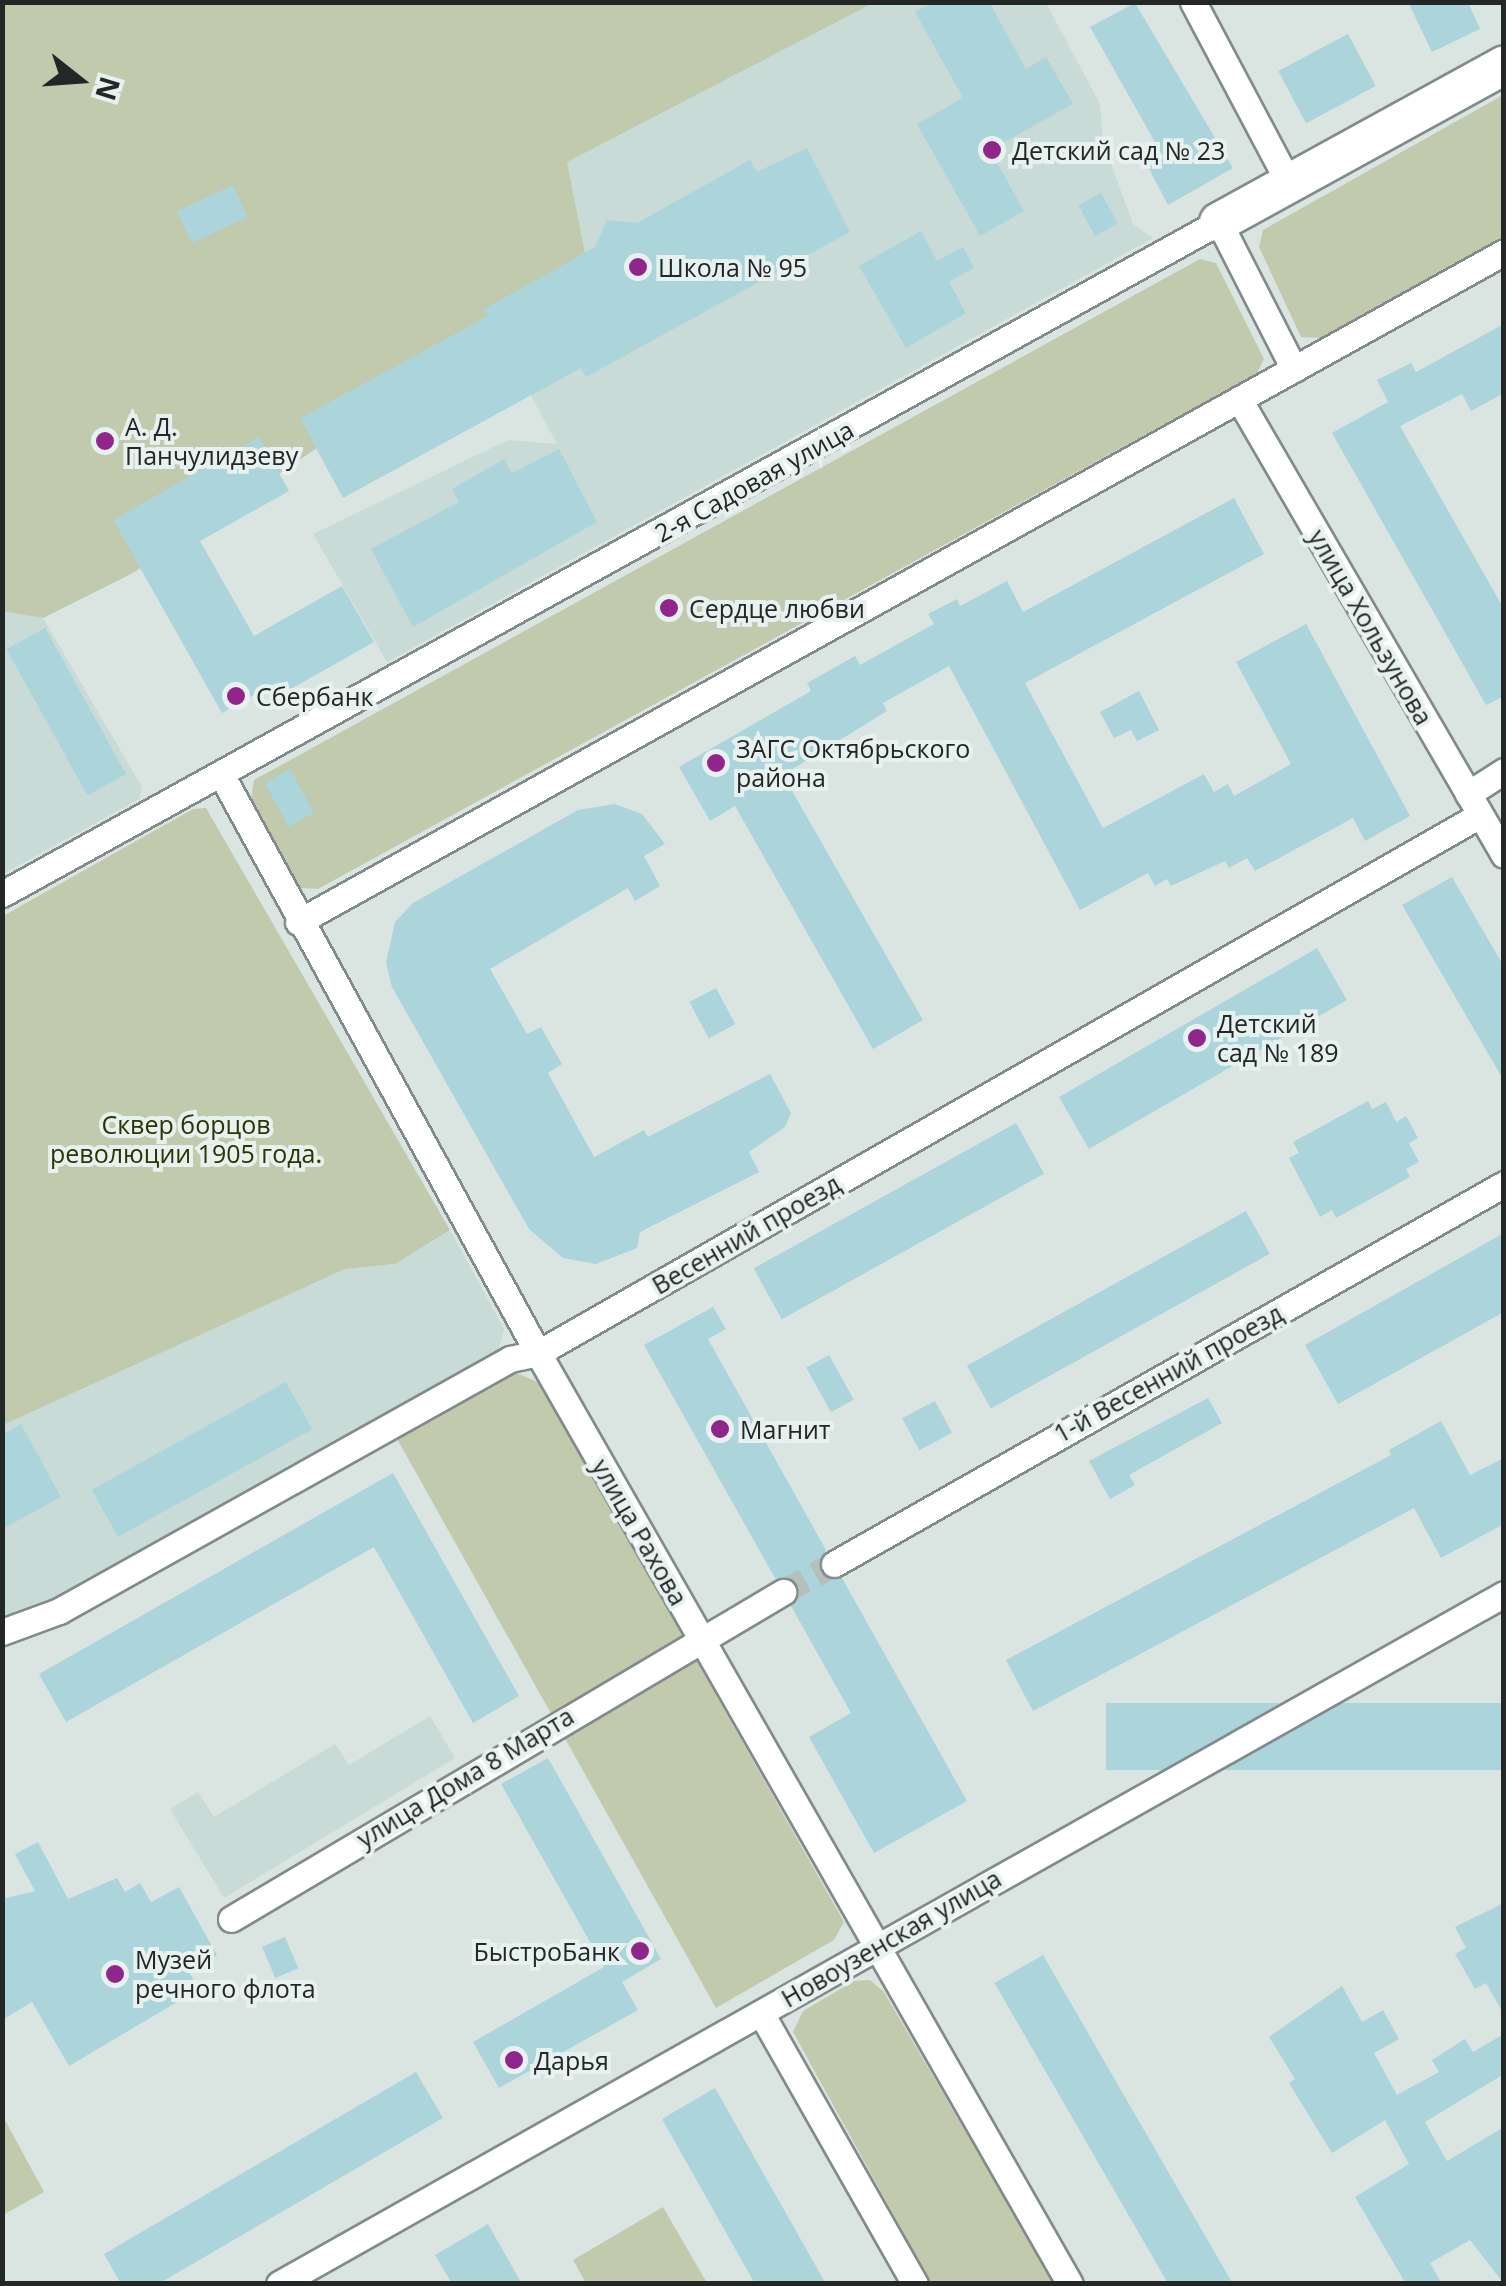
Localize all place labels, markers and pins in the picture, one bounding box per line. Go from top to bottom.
place label: Детский сад № 23 [1012,135,1225,165]
marker: Детский сад № 23 [981,139,1003,161]
place label: Школа № 95 [658,252,807,282]
marker: Школа № 95 [627,256,649,278]
place label: А. Д. Панчулидзеву [125,412,298,471]
marker: А. Д. Панчулидзеву [94,430,116,452]
place label: Сердце любви [689,593,865,623]
marker: Сердце любви [658,597,680,619]
place label: Сбербанк [256,681,373,711]
marker: Сбербанк [225,685,247,707]
place label: ЗАГС Октябрьского района [736,734,970,793]
marker: ЗАГС Октябрьского района [705,752,727,774]
place label: Детский сад № 189 [1217,1009,1339,1068]
marker: Детский сад № 189 [1186,1027,1208,1049]
place label: Магнит [740,1414,831,1444]
marker: Магнит [709,1418,731,1440]
place label: БыстроБанк [474,1936,620,1966]
marker: БыстроБанк [629,1940,651,1962]
place label: Музей речного флота [135,1945,316,2004]
marker: Музей речного флота [104,1963,126,1985]
place label: Дарья [534,2045,609,2075]
marker: Дарья [503,2049,525,2071]

